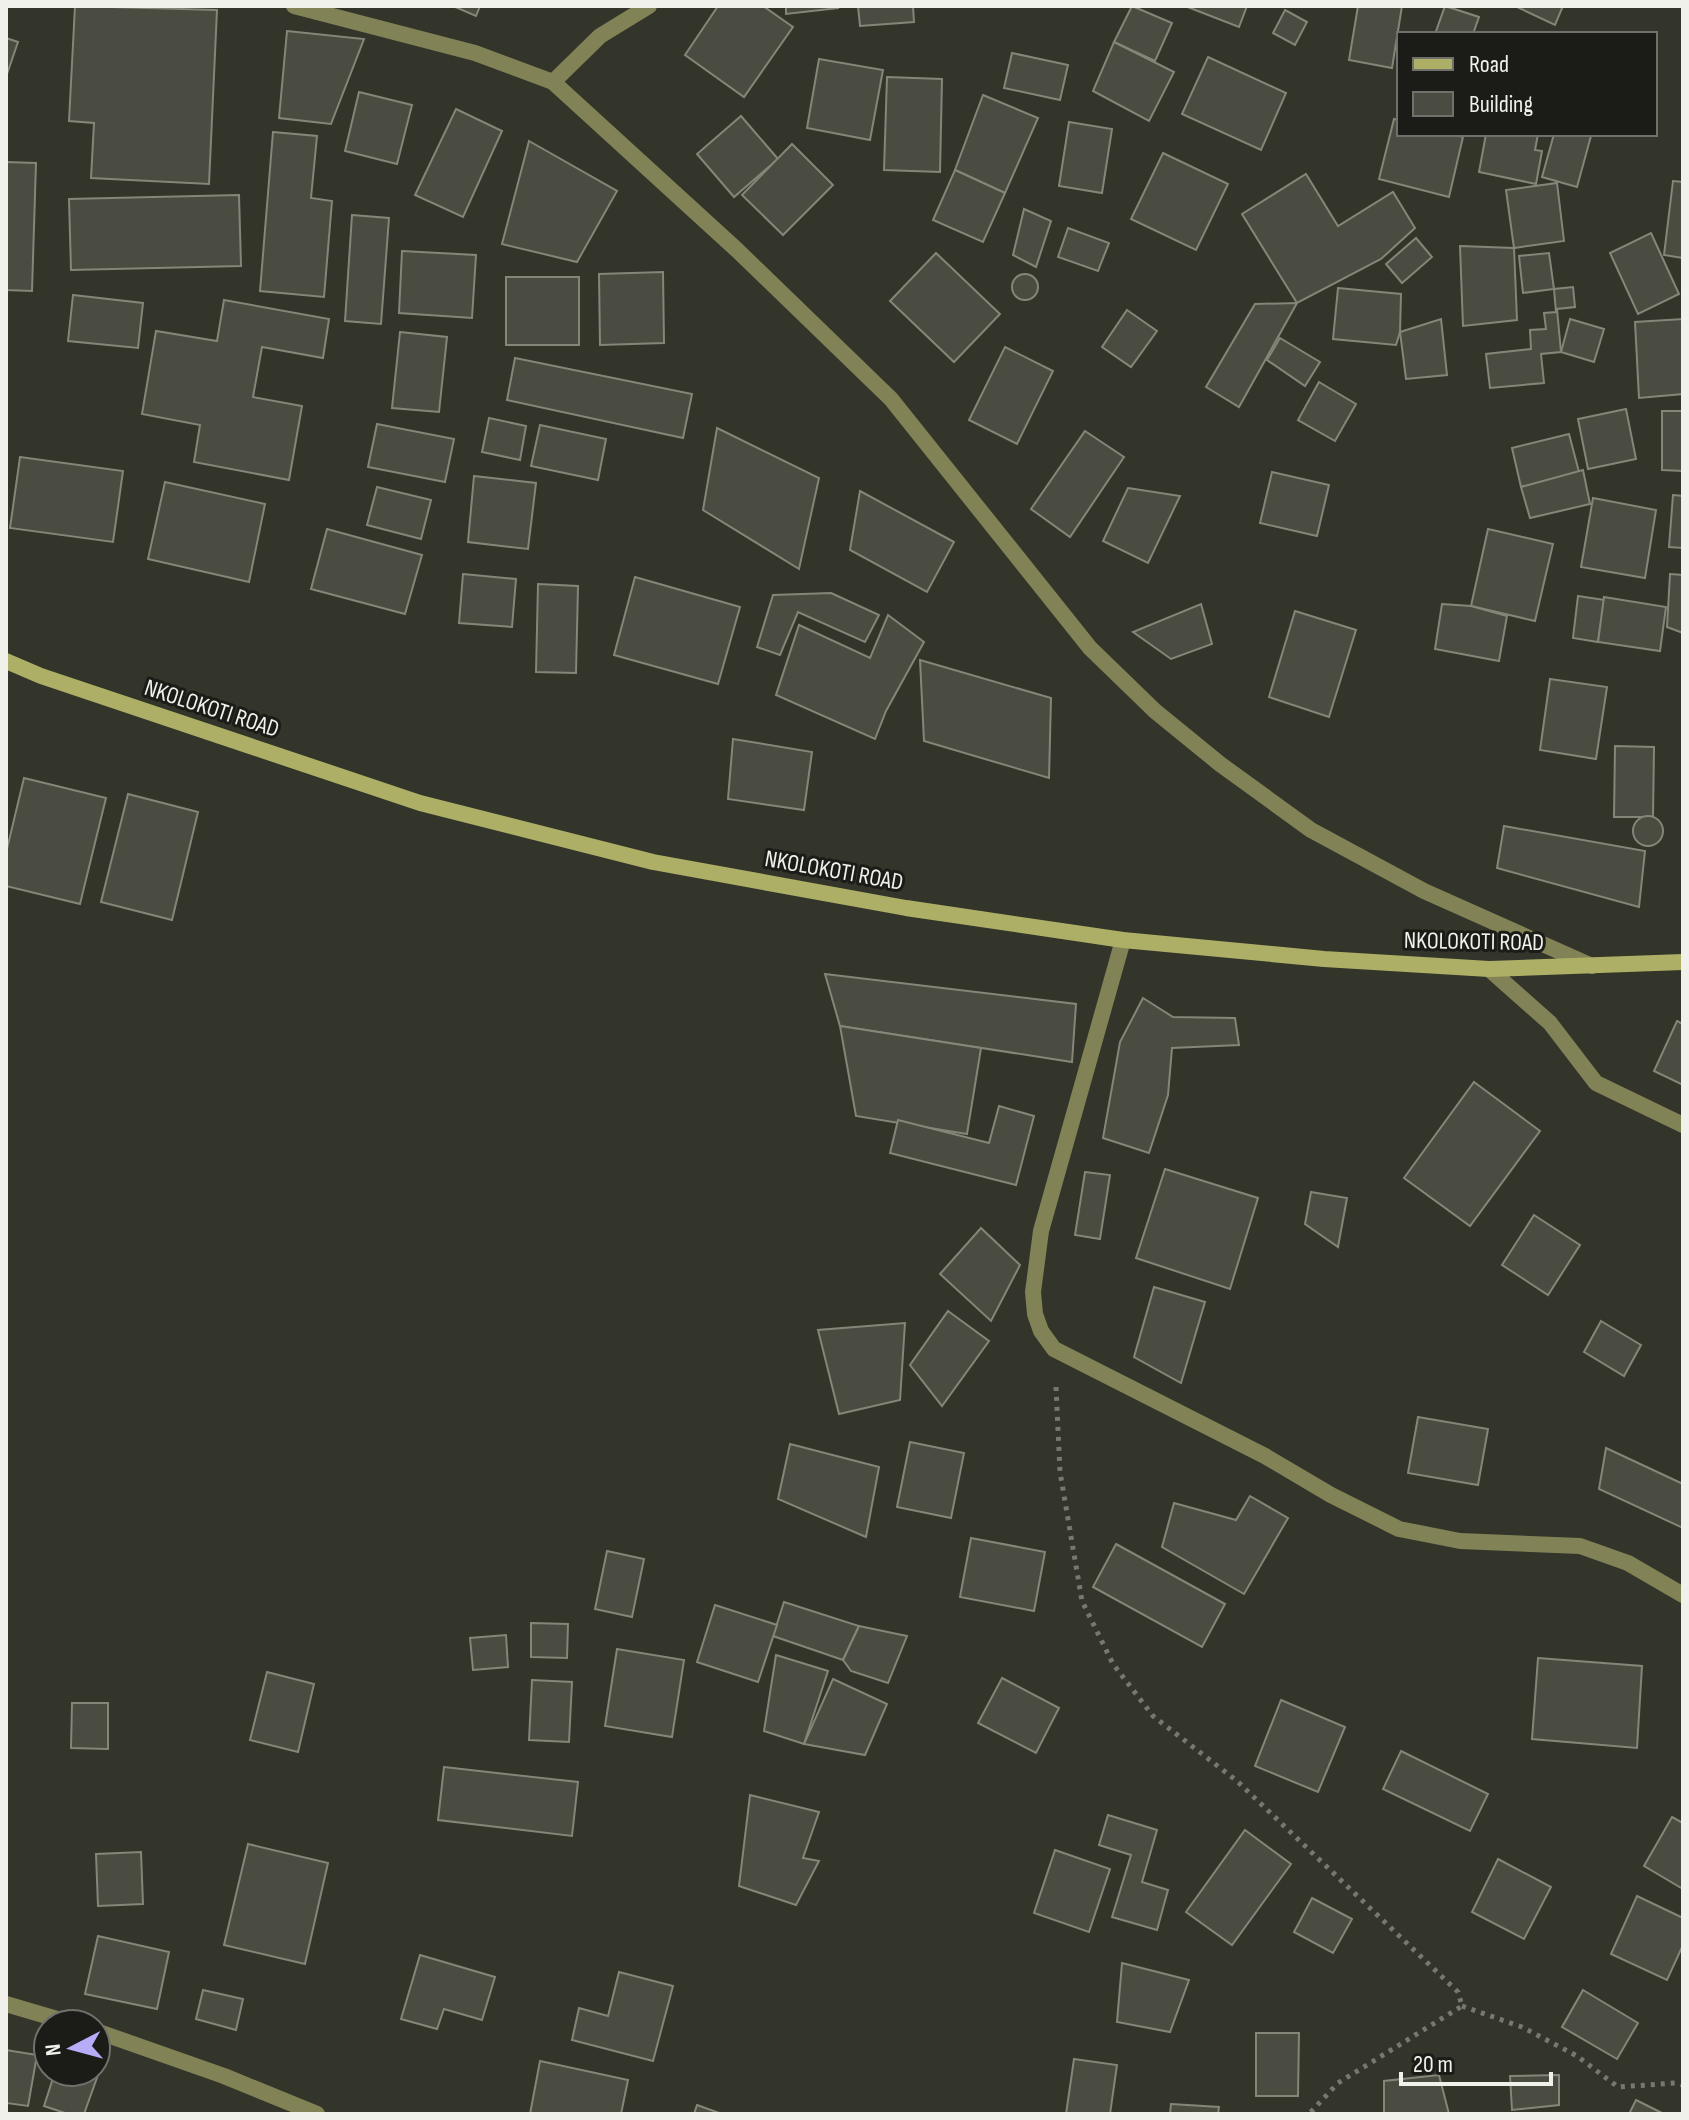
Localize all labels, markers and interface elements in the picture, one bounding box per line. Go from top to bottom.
legend [1397,32,1657,136]
text: Road [1469,50,1509,79]
text: Building [1469,90,1533,119]
street label: NKOLOKOTI ROAD [141,673,283,744]
street label: NKOLOKOTI ROAD [762,844,905,897]
street label: NKOLOKOTI ROAD [1404,926,1544,957]
north arrow [32,2008,112,2088]
scale bar [1401,2036,1551,2086]
text: N [40,2043,68,2057]
text: 20 m [1413,2050,1453,2079]

